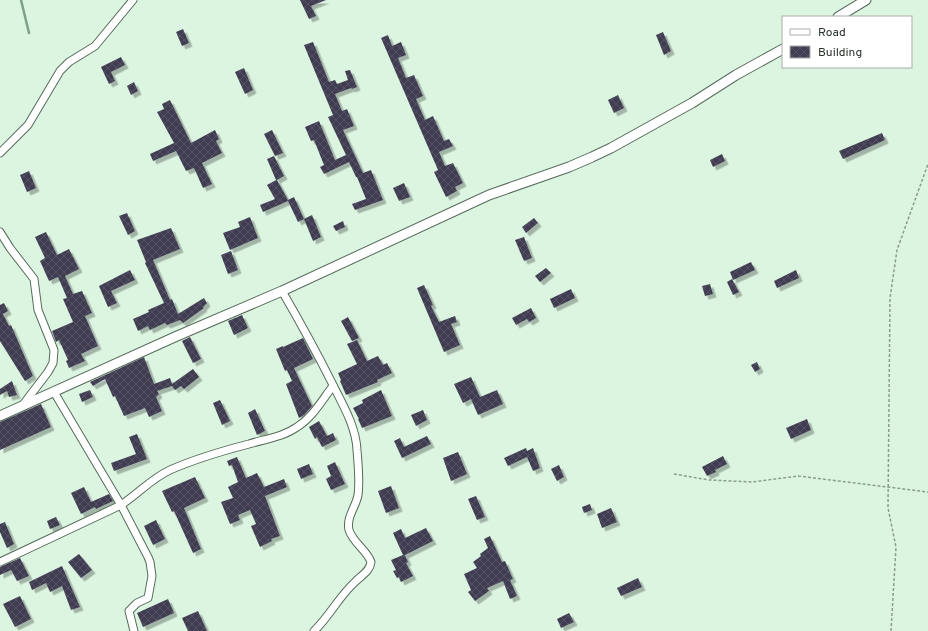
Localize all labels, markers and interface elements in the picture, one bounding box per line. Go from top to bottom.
legend [782,16,912,68]
text: Road [818,25,846,41]
text: Building [818,45,862,61]

